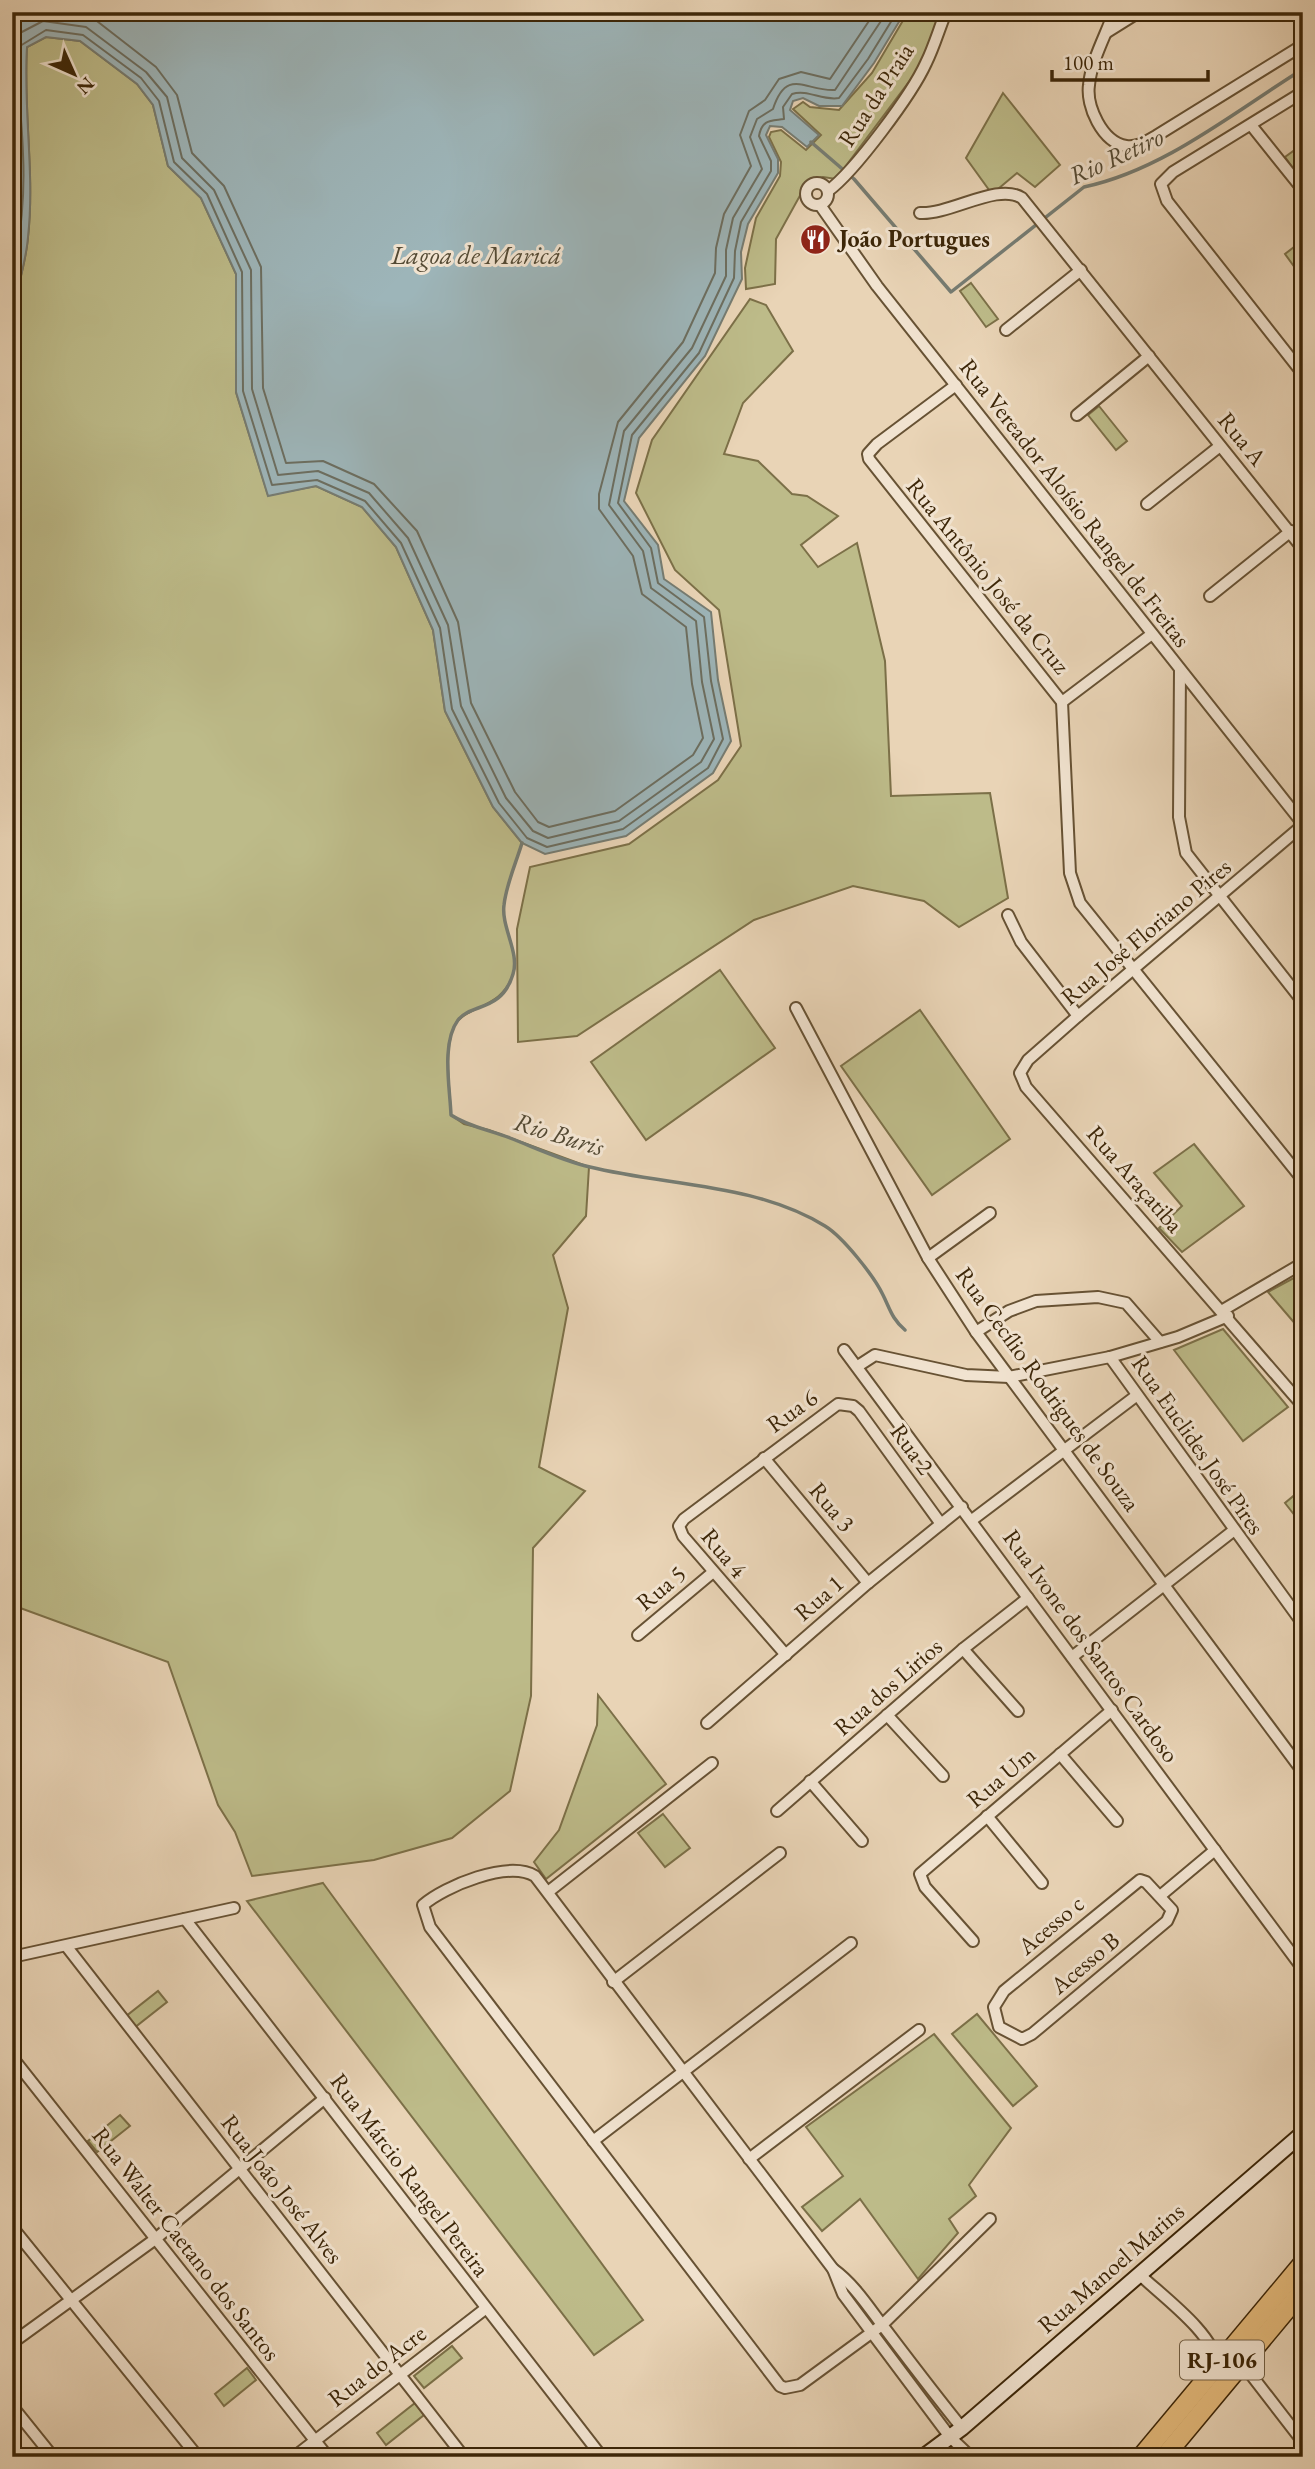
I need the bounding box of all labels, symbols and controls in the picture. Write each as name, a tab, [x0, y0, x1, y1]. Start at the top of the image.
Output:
street label: Rua da Praia	[831, 37, 921, 152]
north arrow	[38, 38, 108, 108]
scale bar	[1052, 38, 1208, 82]
text: 100 m	[1063, 49, 1114, 76]
text: N	[71, 71, 100, 100]
water label: Rio Retiro	[1063, 119, 1169, 193]
restaurant icon: João Portugues	[799, 222, 833, 256]
place label: João Portugues	[837, 223, 990, 255]
water label: Lagoa de Maricá	[390, 238, 561, 272]
street label: Rua Vereador Aloísio Rangel de Freitas	[953, 352, 1198, 653]
street label: Rua A	[1211, 405, 1274, 472]
street label: Rua Antônio José da Cruz	[900, 471, 1077, 680]
street label: Rua José Floriano Pires	[1054, 851, 1237, 1012]
water label: Rio Buris	[510, 1104, 609, 1164]
street label: Rua Araçatiba	[1080, 1119, 1191, 1239]
street label: Rua Cecílio Rodrigues de Souza	[949, 1260, 1148, 1517]
street label: Rua Euclides José Pires	[1125, 1349, 1272, 1540]
street label: Rua 6	[760, 1382, 823, 1439]
street label: Rua 2	[884, 1417, 942, 1481]
street label: Rua 3	[803, 1475, 862, 1538]
street label: Rua 4	[695, 1521, 754, 1584]
street label: Rua Ivone dos Santos Cardoso	[996, 1523, 1187, 1769]
street label: Rua 5	[629, 1558, 692, 1617]
street label: Rua 1	[788, 1568, 850, 1628]
street label: Rua dos Lirios	[827, 1631, 948, 1742]
street label: Rua Um	[960, 1739, 1042, 1814]
street label: Acesso c	[1010, 1888, 1090, 1962]
street label: Acesso B	[1043, 1925, 1126, 2001]
street label: Rua Márcio Rangel Pereira	[324, 2067, 497, 2283]
street label: Rua João José Alves	[214, 2108, 350, 2270]
street label: Rua Walter Caetano dos Santos	[85, 2121, 287, 2367]
street label: Rua Manoel Marins	[1031, 2195, 1190, 2340]
street label: Rua do Acre	[321, 2318, 432, 2414]
road number: RJ-106	[1180, 2340, 1264, 2380]

